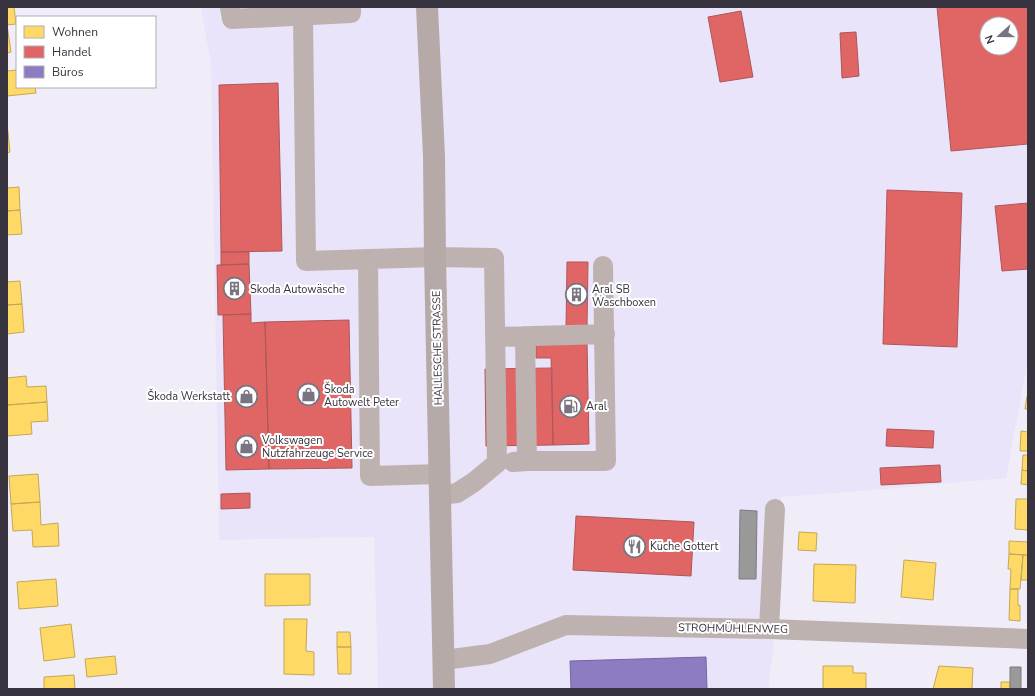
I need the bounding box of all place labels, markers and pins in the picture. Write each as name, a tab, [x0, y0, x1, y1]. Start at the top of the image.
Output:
building icon: Skoda Autowäsche	[221, 276, 247, 302]
place label: Skoda Autowäsche	[250, 282, 345, 297]
building icon: Aral SB Waschboxen	[564, 282, 590, 308]
place label: Aral SB Waschboxen	[592, 282, 656, 310]
place label: Škoda Autowelt Peter	[324, 381, 399, 410]
shop icon: Škoda Autowelt Peter	[296, 382, 322, 408]
shop icon: Škoda Werkstatt	[233, 383, 259, 409]
place label: Škoda Werkstatt	[148, 388, 230, 404]
fuel station icon: Aral	[557, 393, 583, 419]
place label: Aral	[586, 399, 608, 414]
shop icon: Volkswagen Nutzfahrzeuge Service	[234, 433, 260, 459]
place label: Volkswagen Nutzfahrzeuge Service	[261, 433, 373, 461]
restaurant icon: Küche Gottert	[621, 533, 647, 559]
place label: Küche Gottert	[650, 539, 719, 554]

